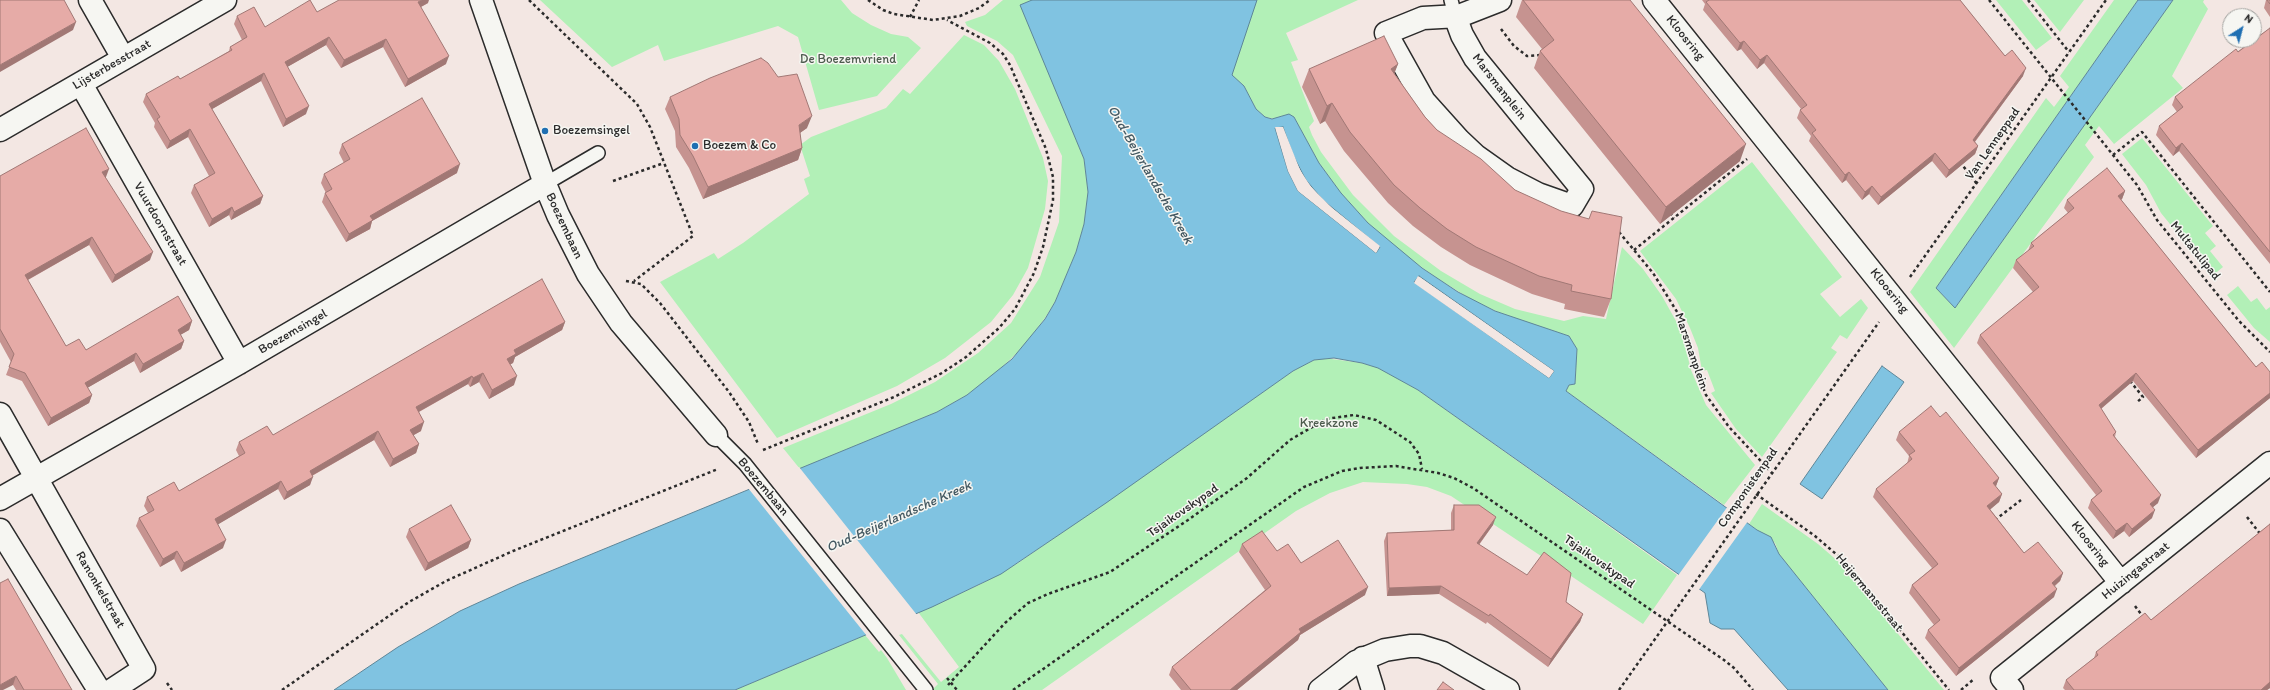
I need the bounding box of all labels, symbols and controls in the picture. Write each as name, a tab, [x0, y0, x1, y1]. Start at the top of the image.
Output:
north arrow	[2222, 8, 2262, 48]
text: N	[2242, 11, 2256, 26]
street label: Kloosring	[1662, 12, 1708, 64]
street label: Lijsterbesstraat	[70, 36, 154, 94]
street label: Marsmanplein	[1468, 51, 1530, 123]
park label: De Boezemvriend	[800, 52, 896, 68]
water label: Oud-Beijerlandsche Kreek	[1104, 103, 1196, 247]
street label: Van Lenneppad	[1962, 105, 2024, 183]
place label: Boezemsingel	[553, 123, 630, 139]
marker: Boezemsingel	[540, 126, 550, 136]
place label: Boezem & Co	[703, 138, 776, 154]
marker: Boezem & Co	[690, 141, 700, 151]
street label: Vuurdoornstraat	[130, 180, 190, 268]
street label: Boezembaan	[542, 190, 586, 262]
street label: Multatulipad	[2166, 218, 2224, 284]
street label: Kloosring	[1866, 265, 1912, 317]
street label: Boezemsingel	[256, 306, 330, 358]
street label: Marsmanplein	[1671, 311, 1711, 391]
park label: Kreekzone	[1300, 416, 1358, 432]
street label: Componistenpad	[1715, 445, 1781, 531]
street label: Boezembaan	[734, 455, 792, 519]
water label: Oud-Beijerlandsche Kreek	[824, 477, 974, 557]
street label: Tsjaikovskypad	[1144, 481, 1222, 541]
street label: Kloosring	[2067, 518, 2113, 570]
street label: Tsjaikovskypad	[1560, 532, 1638, 592]
street label: Huizingastraat	[2099, 539, 2173, 603]
street label: Ranonkelstraat	[72, 549, 128, 631]
street label: Heijermansstraat	[1832, 551, 1906, 635]

